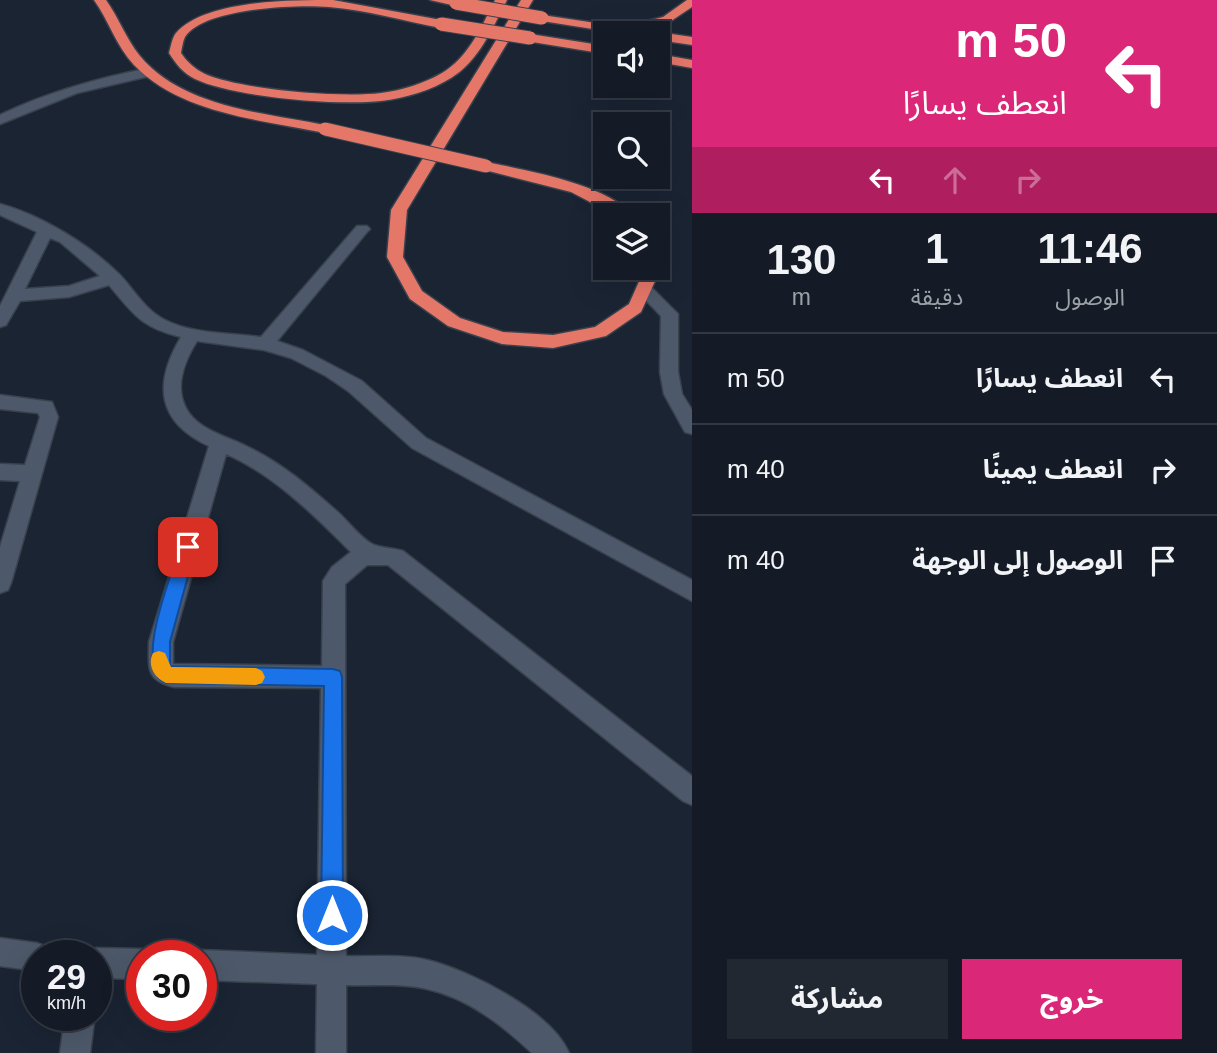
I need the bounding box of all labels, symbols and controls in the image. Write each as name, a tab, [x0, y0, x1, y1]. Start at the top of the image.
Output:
text: 50 m	[955, 13, 1067, 67]
map controls	[593, 21, 670, 280]
button: sound	[593, 21, 670, 98]
icon: left	[1091, 28, 1182, 119]
text: انعطف يسارًا	[903, 85, 1067, 121]
button: search	[593, 112, 670, 189]
icon: left	[863, 161, 901, 199]
icon: ahead	[936, 161, 974, 199]
icon: right	[1009, 161, 1047, 199]
button: layers	[593, 203, 670, 280]
text: 1	[925, 225, 949, 272]
text: 11:46	[1038, 225, 1143, 272]
text: 130	[766, 236, 836, 283]
text: m	[792, 284, 811, 310]
text: دقيقة	[911, 284, 963, 310]
text: الوصول	[1055, 284, 1125, 310]
icon: left	[1144, 360, 1182, 398]
text: 50 m	[727, 363, 785, 393]
text: انعطف يسارًا	[976, 363, 1123, 393]
icon: right	[1144, 451, 1182, 489]
text: 40 m	[727, 454, 785, 484]
text: انعطف يمينًا	[983, 454, 1123, 484]
pin	[158, 517, 218, 577]
icon: arrive	[169, 528, 207, 566]
icon: arrive	[1144, 542, 1182, 580]
text: 40 m	[727, 545, 785, 575]
text: الوصول إلى الوجهة	[912, 545, 1123, 575]
position arrow	[295, 878, 369, 952]
speed limit sign: 30	[126, 940, 217, 1031]
text: 29	[47, 957, 86, 996]
button: مشاركة	[727, 959, 948, 1039]
button: خروج	[962, 959, 1182, 1039]
text: km/h	[47, 993, 86, 1013]

